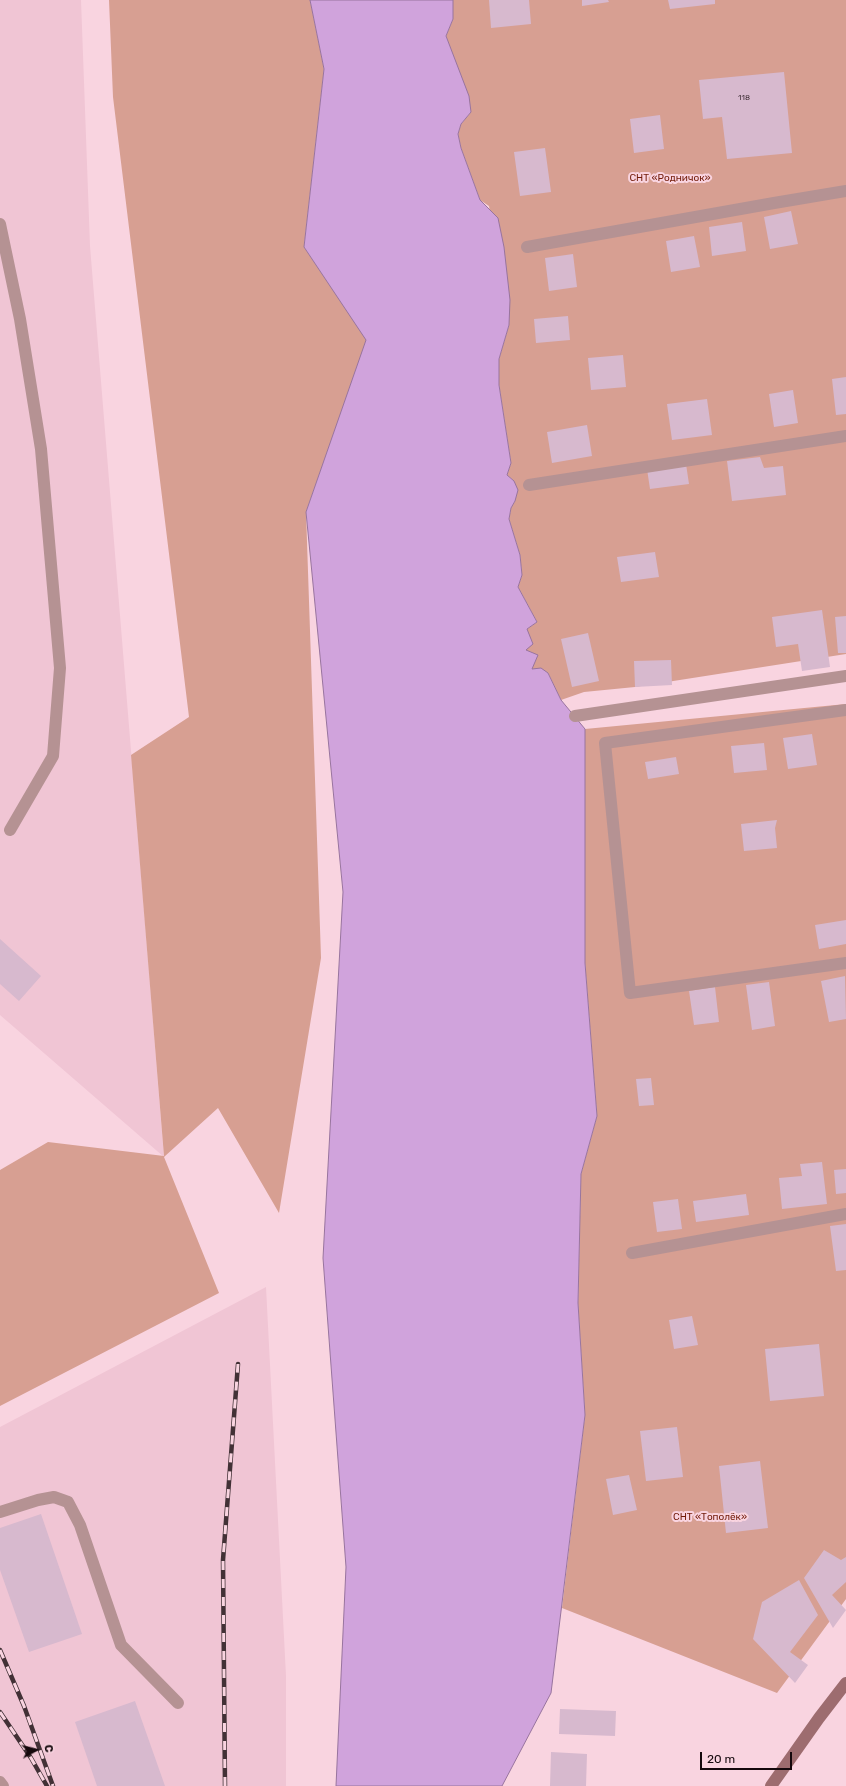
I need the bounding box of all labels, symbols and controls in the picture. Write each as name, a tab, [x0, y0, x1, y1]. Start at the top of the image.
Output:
house number: 118	[738, 93, 750, 103]
park label: СНТ «Родничок»	[629, 172, 711, 184]
park label: СНТ «Тополёк»	[673, 1511, 747, 1523]
north arrow	[16, 1730, 56, 1770]
text: С	[41, 1744, 55, 1753]
scale bar	[702, 1744, 794, 1770]
text: 20 m	[707, 1752, 735, 1766]

